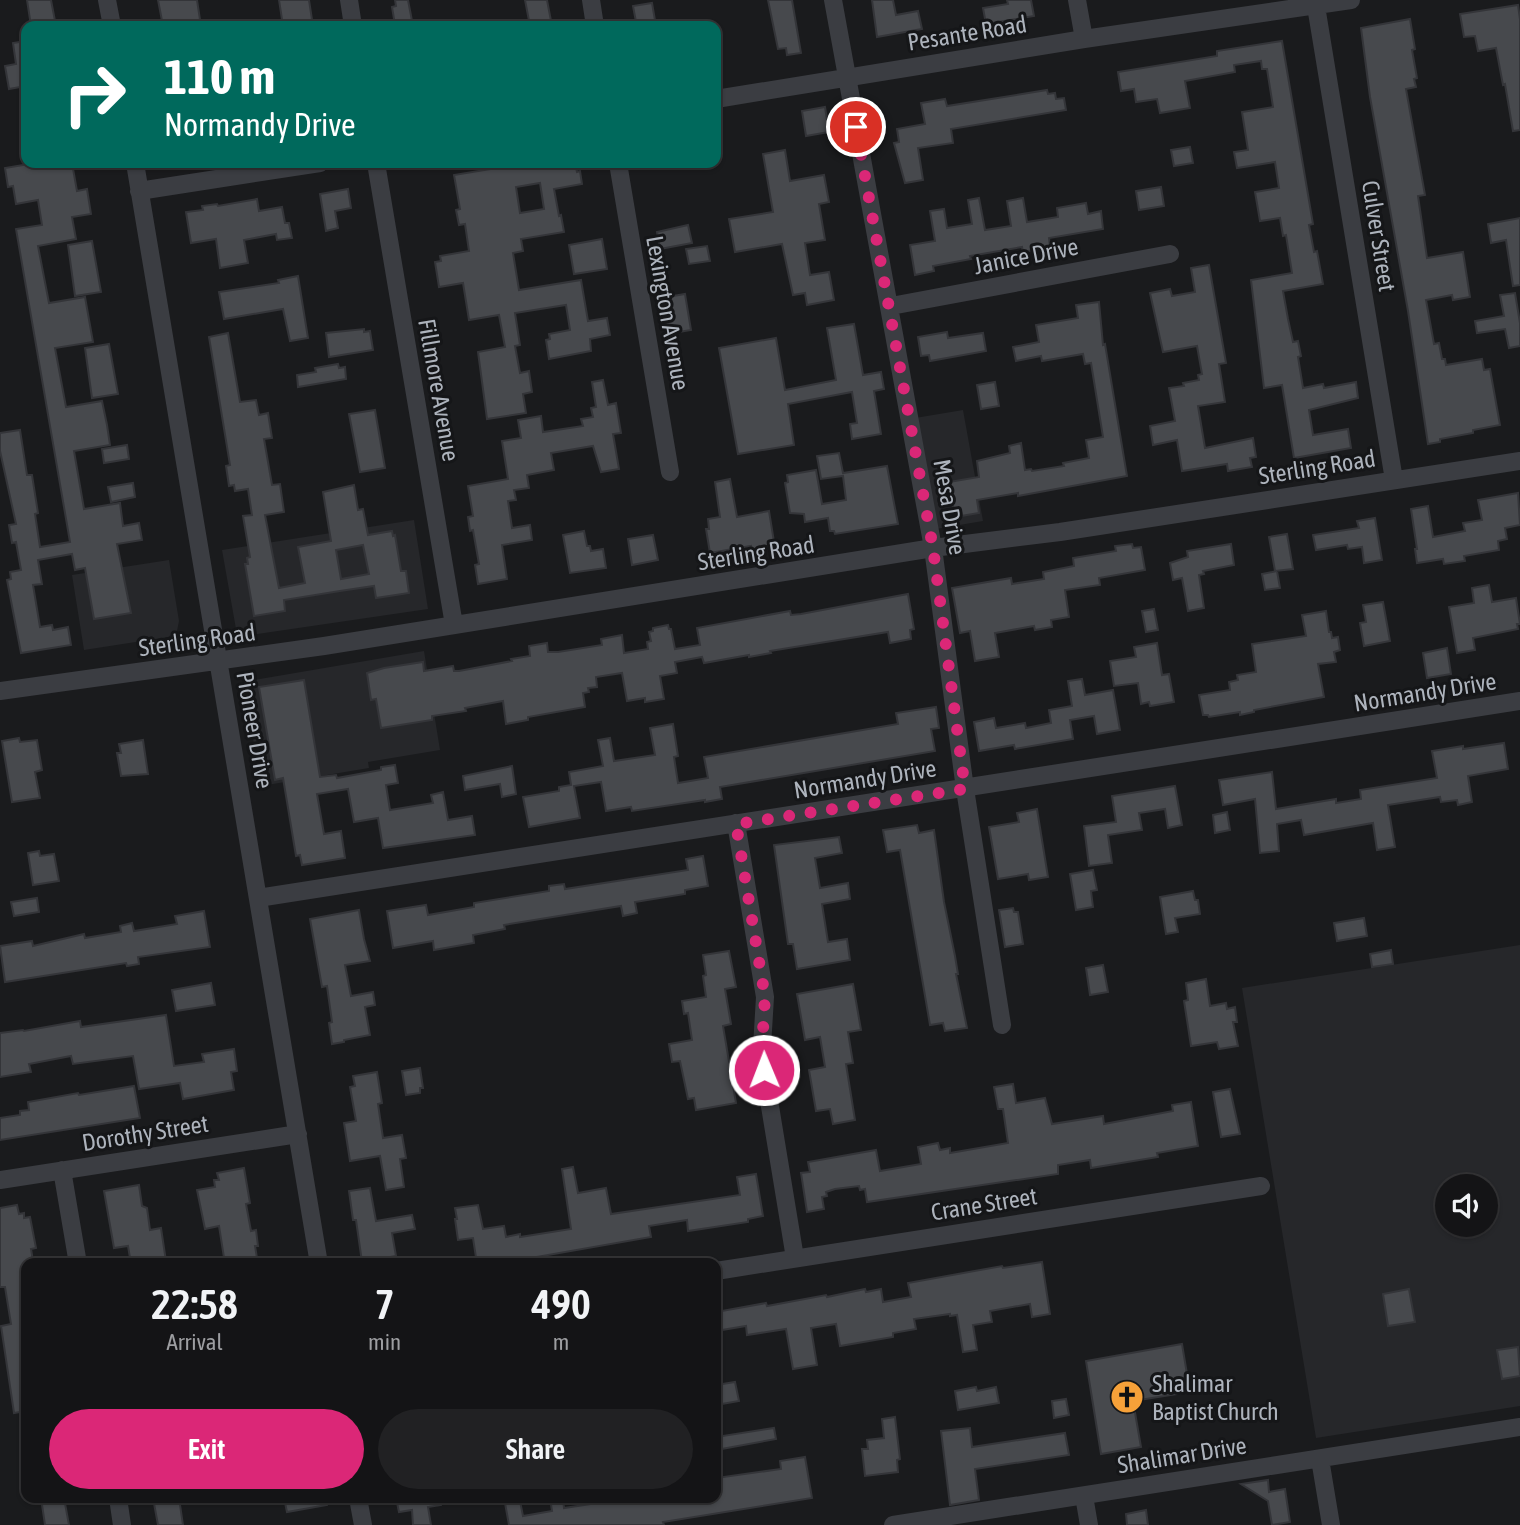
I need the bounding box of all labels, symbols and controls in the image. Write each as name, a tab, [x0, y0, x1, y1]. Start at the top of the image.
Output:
street label: Pesante Road	[905, 10, 1029, 56]
text: 110 m	[164, 48, 275, 104]
icon: right	[49, 49, 140, 140]
pin	[826, 97, 886, 157]
text: Normandy Drive	[164, 106, 356, 143]
icon: arrive	[837, 108, 875, 146]
street label: Culver Street	[1357, 179, 1401, 294]
street label: Janice Drive	[972, 233, 1080, 279]
street label: Lexington Avenue	[641, 234, 695, 392]
street label: Fillmore Avenue	[413, 317, 465, 463]
street label: Sterling Road	[1257, 444, 1377, 490]
street label: Mesa Drive	[928, 457, 972, 557]
street label: Sterling Road	[696, 530, 816, 576]
street label: Sterling Road	[137, 618, 257, 662]
street label: Normandy Drive	[1352, 667, 1498, 717]
street label: Pioneer Drive	[231, 669, 279, 791]
street label: Normandy Drive	[792, 754, 938, 804]
position arrow	[727, 1033, 801, 1107]
street label: Dorothy Street	[80, 1110, 210, 1156]
map controls	[1435, 1174, 1498, 1237]
button: sound	[1435, 1174, 1498, 1237]
street label: Crane Street	[929, 1182, 1039, 1226]
text: 22:58	[151, 1280, 238, 1328]
text: 7	[375, 1280, 394, 1328]
text: 490	[531, 1280, 591, 1328]
text: Arrival	[166, 1329, 223, 1355]
text: min	[368, 1329, 401, 1355]
text: m	[553, 1329, 569, 1355]
place label: Shalimar Baptist Church	[1152, 1370, 1279, 1425]
church icon: Shalimar Baptist Church	[1108, 1378, 1146, 1416]
button: Exit	[49, 1409, 364, 1489]
button: Share	[378, 1409, 693, 1489]
street label: Shalimar Drive	[1116, 1431, 1248, 1479]

